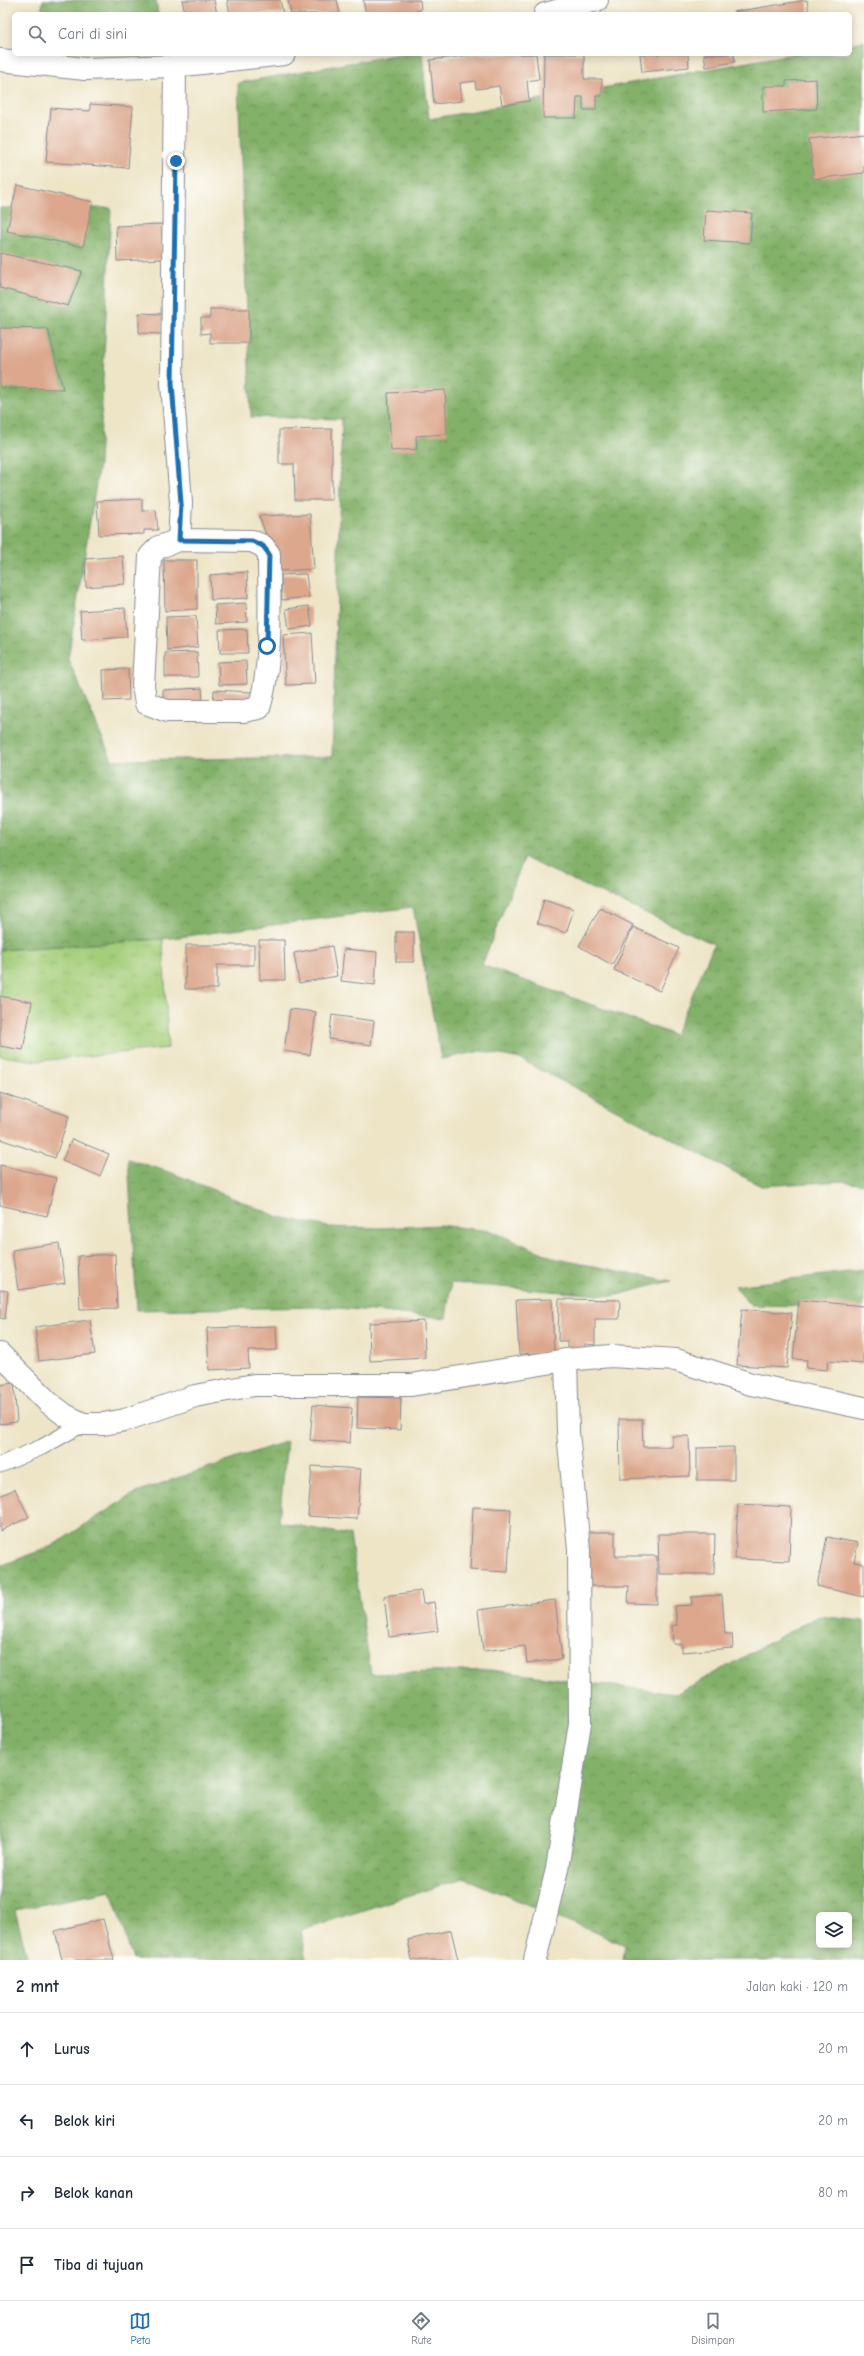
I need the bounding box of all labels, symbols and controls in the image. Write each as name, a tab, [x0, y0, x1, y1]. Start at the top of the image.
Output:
search box	[12, 12, 852, 56]
icon: search	[26, 23, 48, 45]
text: Cari di sini	[58, 25, 127, 43]
route end	[167, 152, 185, 170]
route start	[258, 637, 276, 655]
map controls	[816, 1912, 852, 1948]
button: layers	[816, 1912, 852, 1948]
text: 2 mnt	[16, 1977, 59, 1996]
text: Jalan kaki · 120 m	[746, 1979, 848, 1994]
icon: ahead	[16, 2038, 38, 2060]
text: Lurus	[54, 2040, 90, 2058]
text: 20 m	[818, 2041, 848, 2056]
icon: left	[16, 2110, 38, 2132]
text: Belok kiri	[54, 2112, 115, 2130]
text: 20 m	[818, 2113, 848, 2128]
icon: right	[16, 2182, 38, 2204]
text: Belok kanan	[54, 2184, 133, 2202]
text: 80 m	[818, 2185, 848, 2200]
icon: arrive	[16, 2254, 38, 2276]
text: Tiba di tujuan	[54, 2256, 143, 2274]
tab: Peta	[129, 2310, 151, 2347]
tab: Rute	[410, 2310, 432, 2347]
tab: Disimpan	[691, 2310, 735, 2347]

